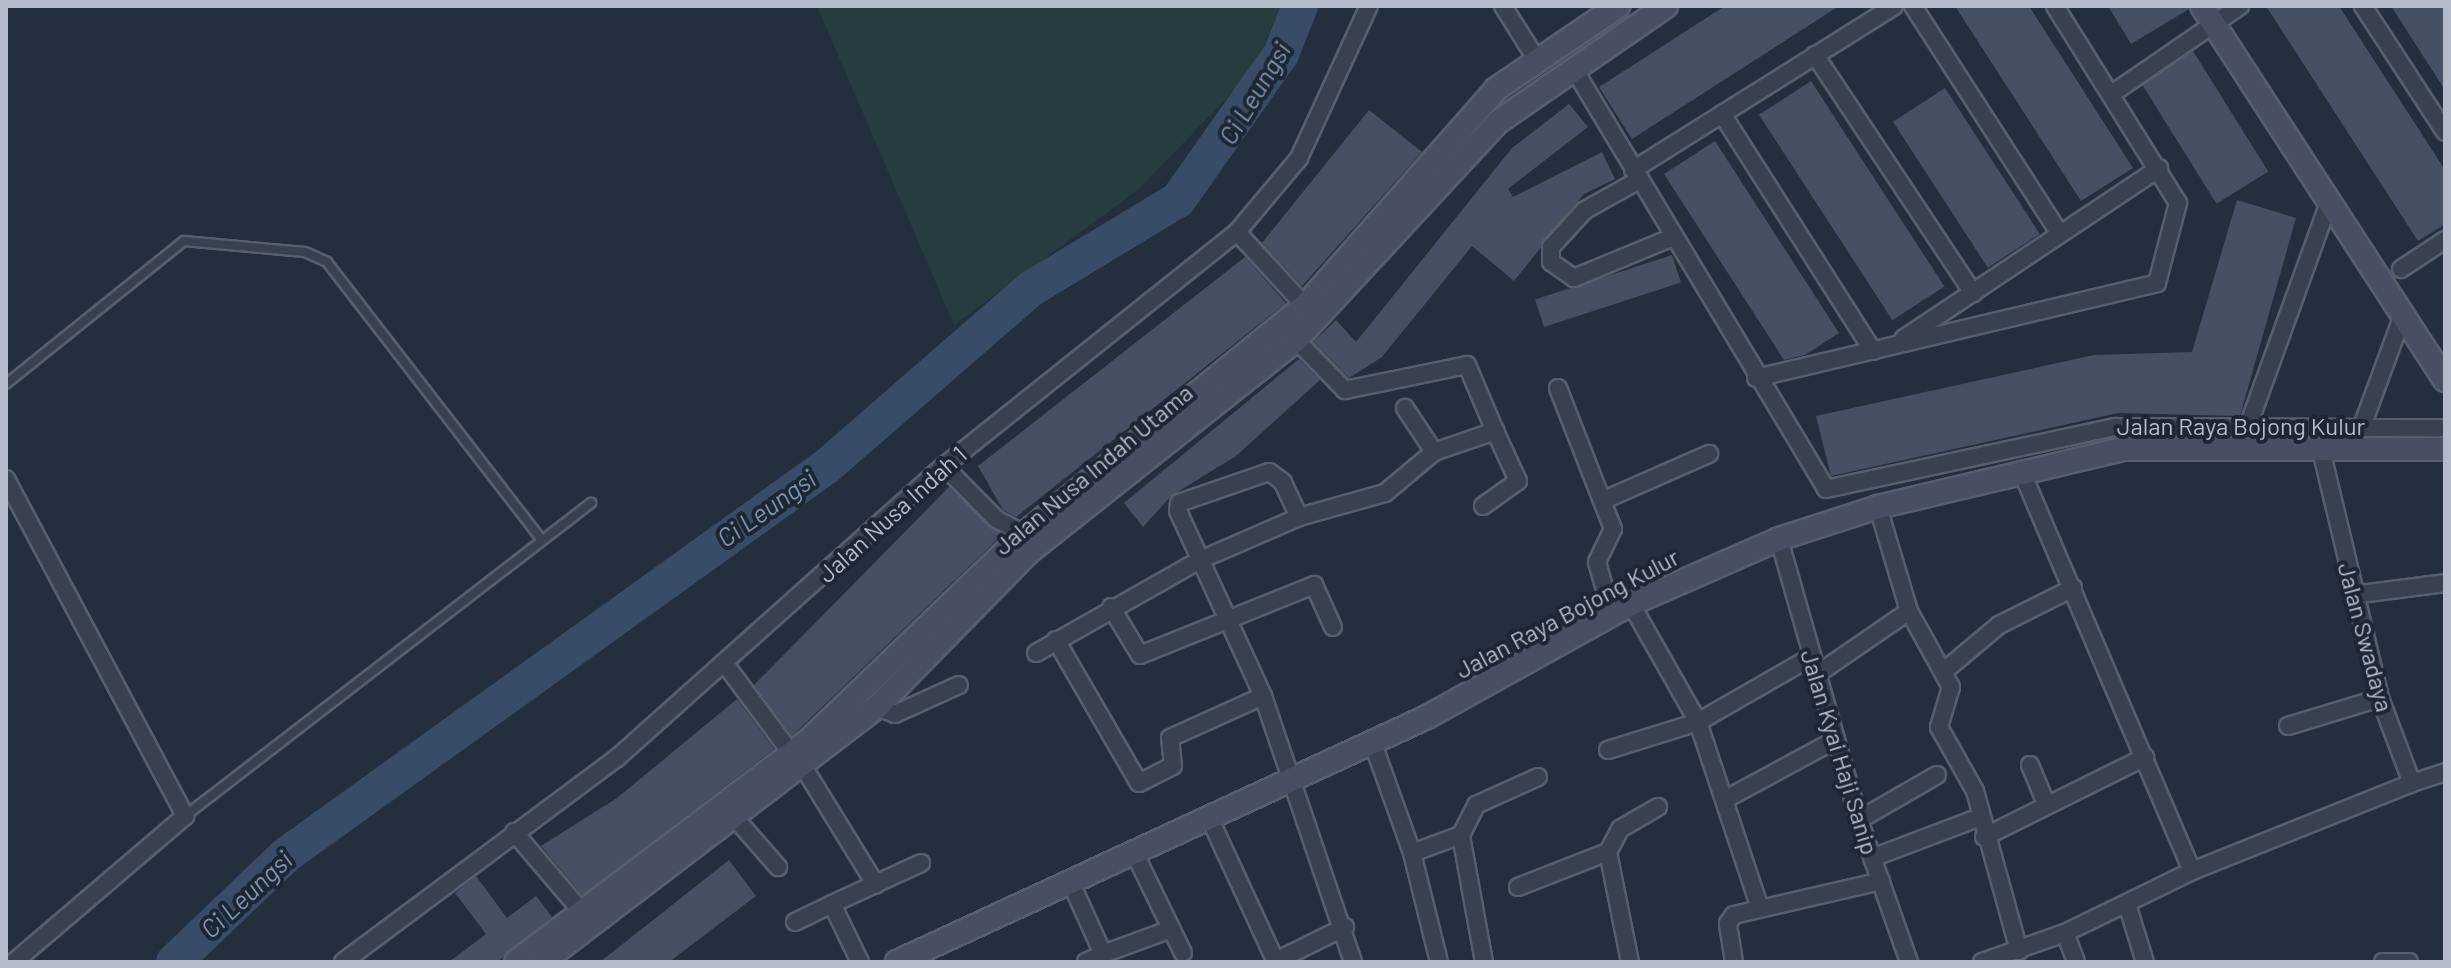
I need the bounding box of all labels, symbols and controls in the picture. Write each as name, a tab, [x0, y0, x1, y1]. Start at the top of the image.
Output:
water label: Ci Leungsi	[1211, 36, 1297, 150]
street label: Jalan Nusa Indah Utama	[988, 378, 1198, 560]
street label: Jalan Raya Bojong Kulur	[2117, 412, 2365, 440]
street label: Jalan Nusa Indah 1	[812, 440, 972, 588]
water label: Ci Leungsi	[711, 463, 821, 553]
street label: Jalan Raya Bojong Kulur	[1450, 542, 1684, 684]
street label: Jalan Swadaya	[2332, 559, 2400, 715]
street label: Jalan Kyai Haji Sanip	[1795, 646, 1885, 858]
water label: Ci Leungsi	[194, 844, 298, 944]

